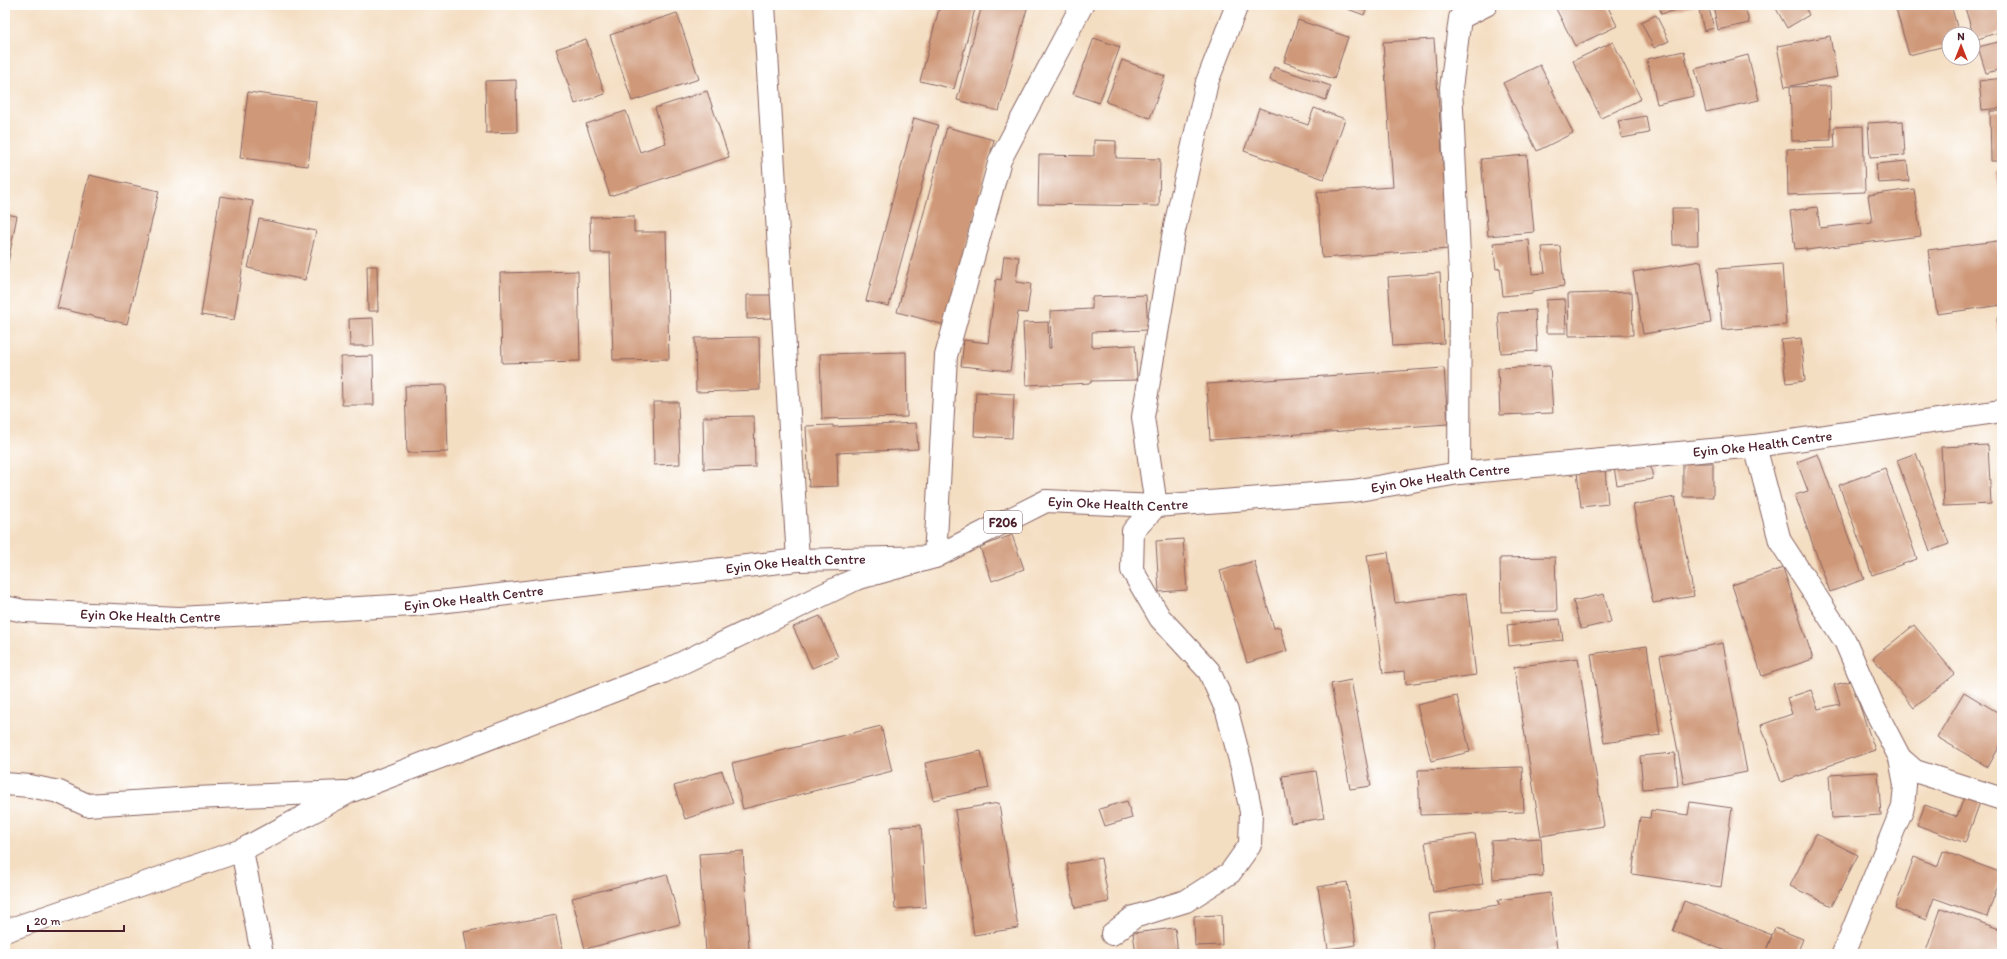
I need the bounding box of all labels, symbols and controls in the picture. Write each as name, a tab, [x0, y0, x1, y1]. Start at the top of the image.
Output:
north arrow	[1941, 26, 1981, 66]
text: N	[1957, 30, 1965, 43]
street label: Eyin Oke Health Centre	[1692, 427, 1834, 461]
street label: Eyin Oke Health Centre	[1370, 460, 1511, 497]
street label: Eyin Oke Health Centre	[1047, 493, 1189, 515]
road number: F206	[984, 511, 1022, 533]
street label: Eyin Oke Health Centre	[725, 551, 866, 577]
street label: Eyin Oke Health Centre	[403, 582, 545, 614]
street label: Eyin Oke Health Centre	[80, 606, 221, 627]
scale bar	[28, 907, 124, 933]
text: 20 m	[34, 914, 61, 928]

